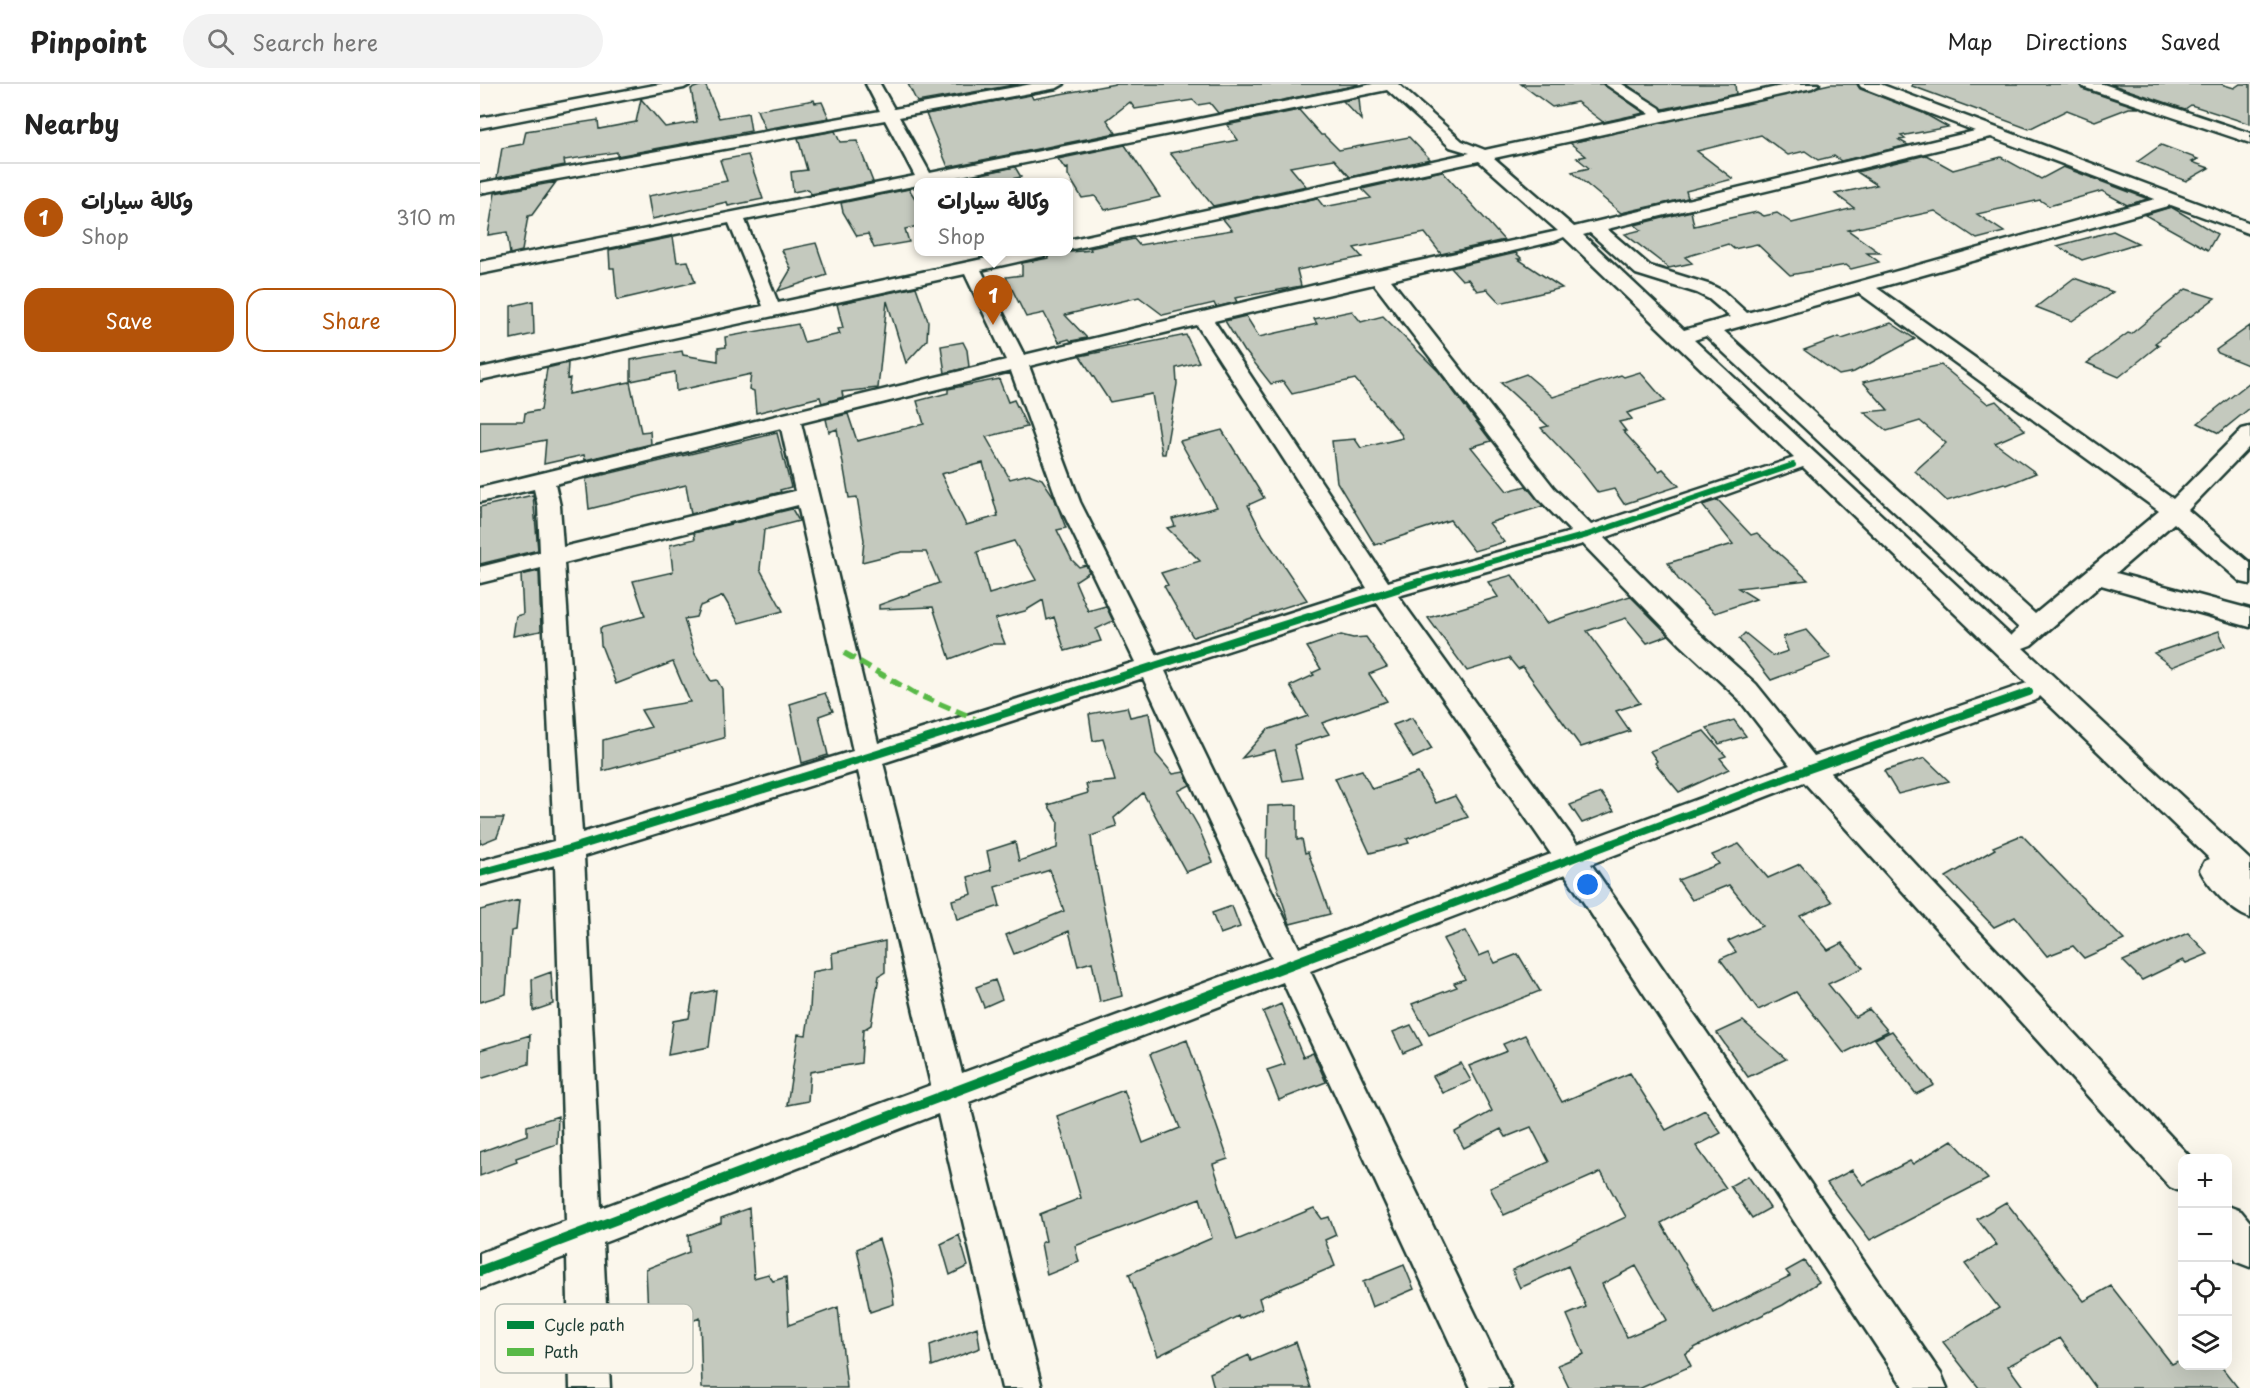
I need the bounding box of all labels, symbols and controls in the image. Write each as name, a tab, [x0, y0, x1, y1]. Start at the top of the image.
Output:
search box	[183, 14, 603, 68]
text: Pinpoint	[30, 20, 147, 63]
icon: search	[204, 25, 237, 58]
text: Search here	[252, 25, 378, 58]
text: Map	[1947, 25, 1992, 57]
text: Directions	[2025, 25, 2127, 57]
text: Saved	[2160, 25, 2220, 57]
text: Nearby	[24, 104, 119, 143]
popup	[914, 178, 1073, 256]
text: وكالة سيارات	[81, 183, 193, 216]
text: وكالة سيارات	[937, 183, 1050, 216]
text: 1	[39, 202, 48, 232]
text: 310 m	[396, 202, 456, 232]
text: Shop	[81, 221, 129, 251]
text: Shop	[937, 221, 985, 251]
pin: 1	[974, 276, 1012, 325]
button: Save	[24, 288, 234, 352]
button: Share	[246, 288, 456, 352]
your location	[1573, 870, 1602, 899]
map controls	[2178, 1154, 2232, 1370]
button: +	[2178, 1154, 2232, 1208]
button: −	[2178, 1208, 2232, 1262]
button: locate	[2178, 1262, 2232, 1316]
legend	[495, 1304, 693, 1373]
text: Cycle path	[544, 1312, 625, 1336]
button: layers	[2178, 1316, 2232, 1370]
text: Path	[544, 1339, 579, 1363]

